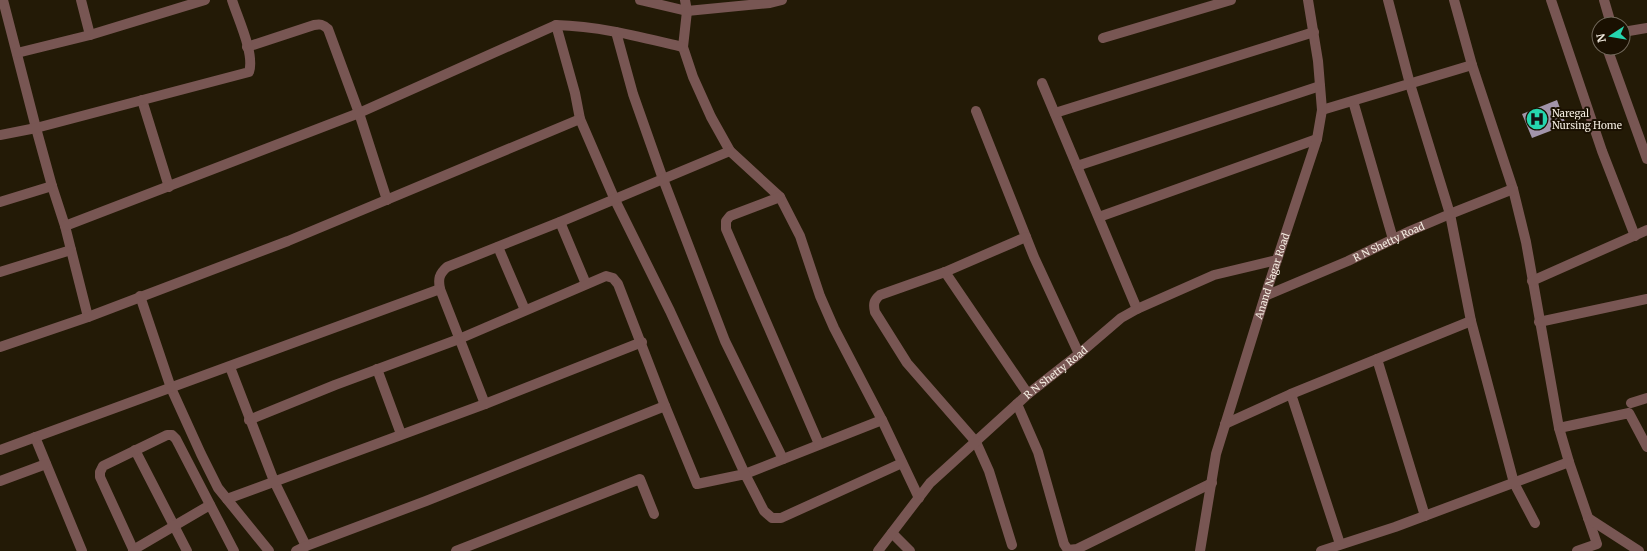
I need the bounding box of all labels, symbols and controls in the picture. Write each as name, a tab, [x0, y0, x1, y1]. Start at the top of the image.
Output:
north arrow	[1591, 16, 1631, 56]
text: N	[1593, 32, 1609, 44]
hospital icon: Naregal Nursing Home	[1524, 106, 1550, 132]
place label: Naregal Nursing Home	[1552, 107, 1622, 132]
street label: R N Shetty Road	[1351, 220, 1426, 265]
street label: Anand Nagar Road	[1252, 231, 1292, 322]
street label: R N Shetty Road	[1021, 344, 1090, 402]

